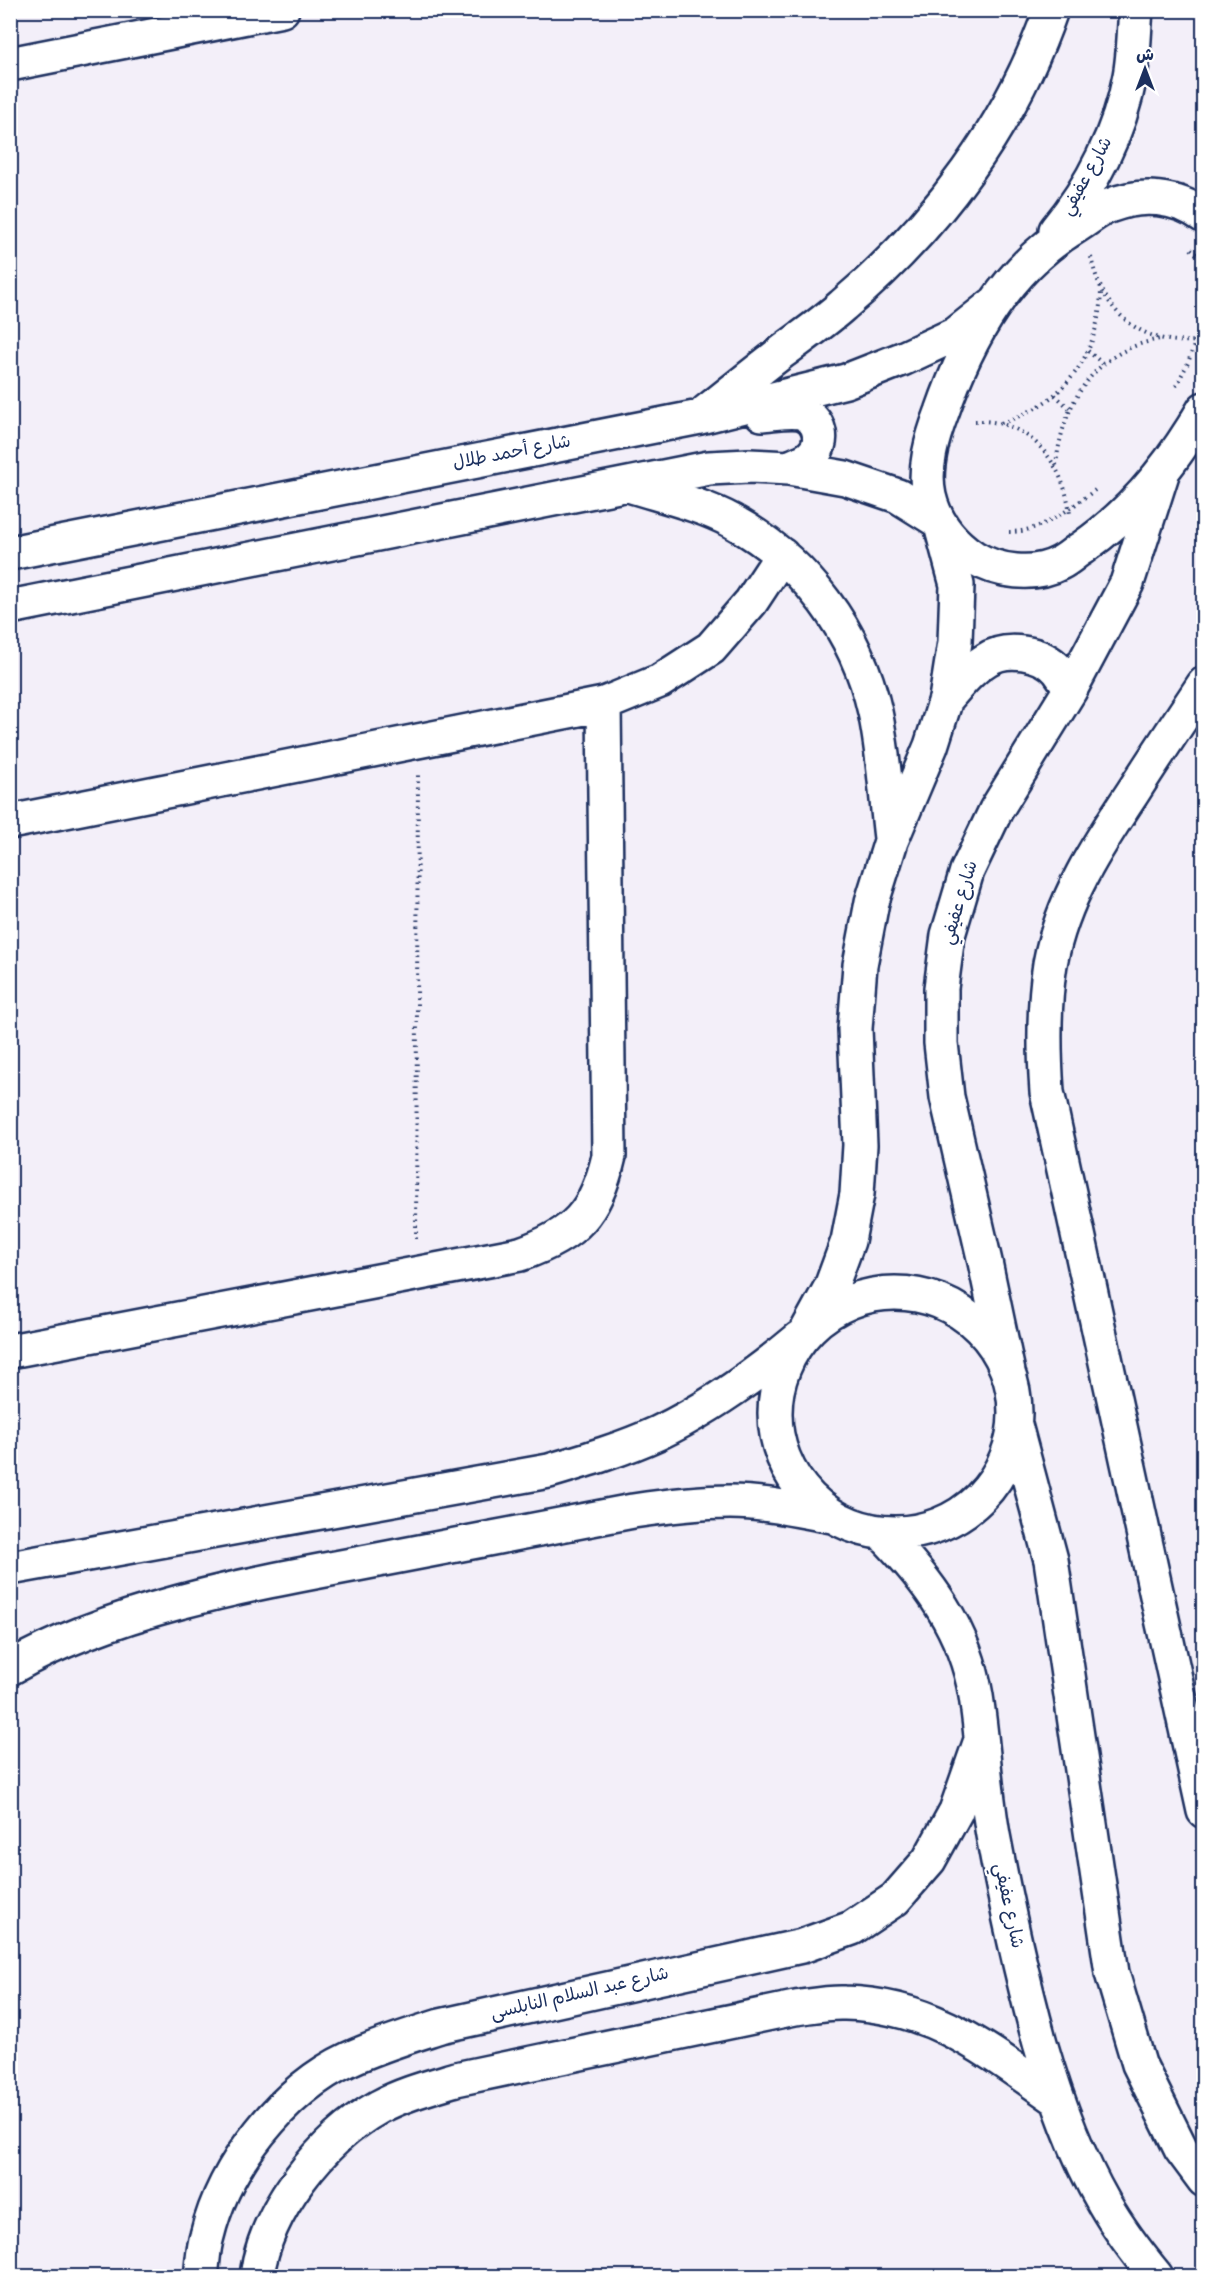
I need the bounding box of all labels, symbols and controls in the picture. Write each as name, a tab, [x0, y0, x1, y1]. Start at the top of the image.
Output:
north arrow	[1115, 39, 1175, 99]
text: ش	[1136, 48, 1154, 67]
street label: شارع عفيفي	[1058, 134, 1121, 221]
street label: شارع أحمد طلال	[451, 430, 573, 476]
street label: شارع عفيفي	[938, 859, 987, 948]
street label: شارع عفيفي	[985, 1862, 1026, 1951]
street label: شارع عبد السلام النابلسى	[489, 1964, 671, 2027]

